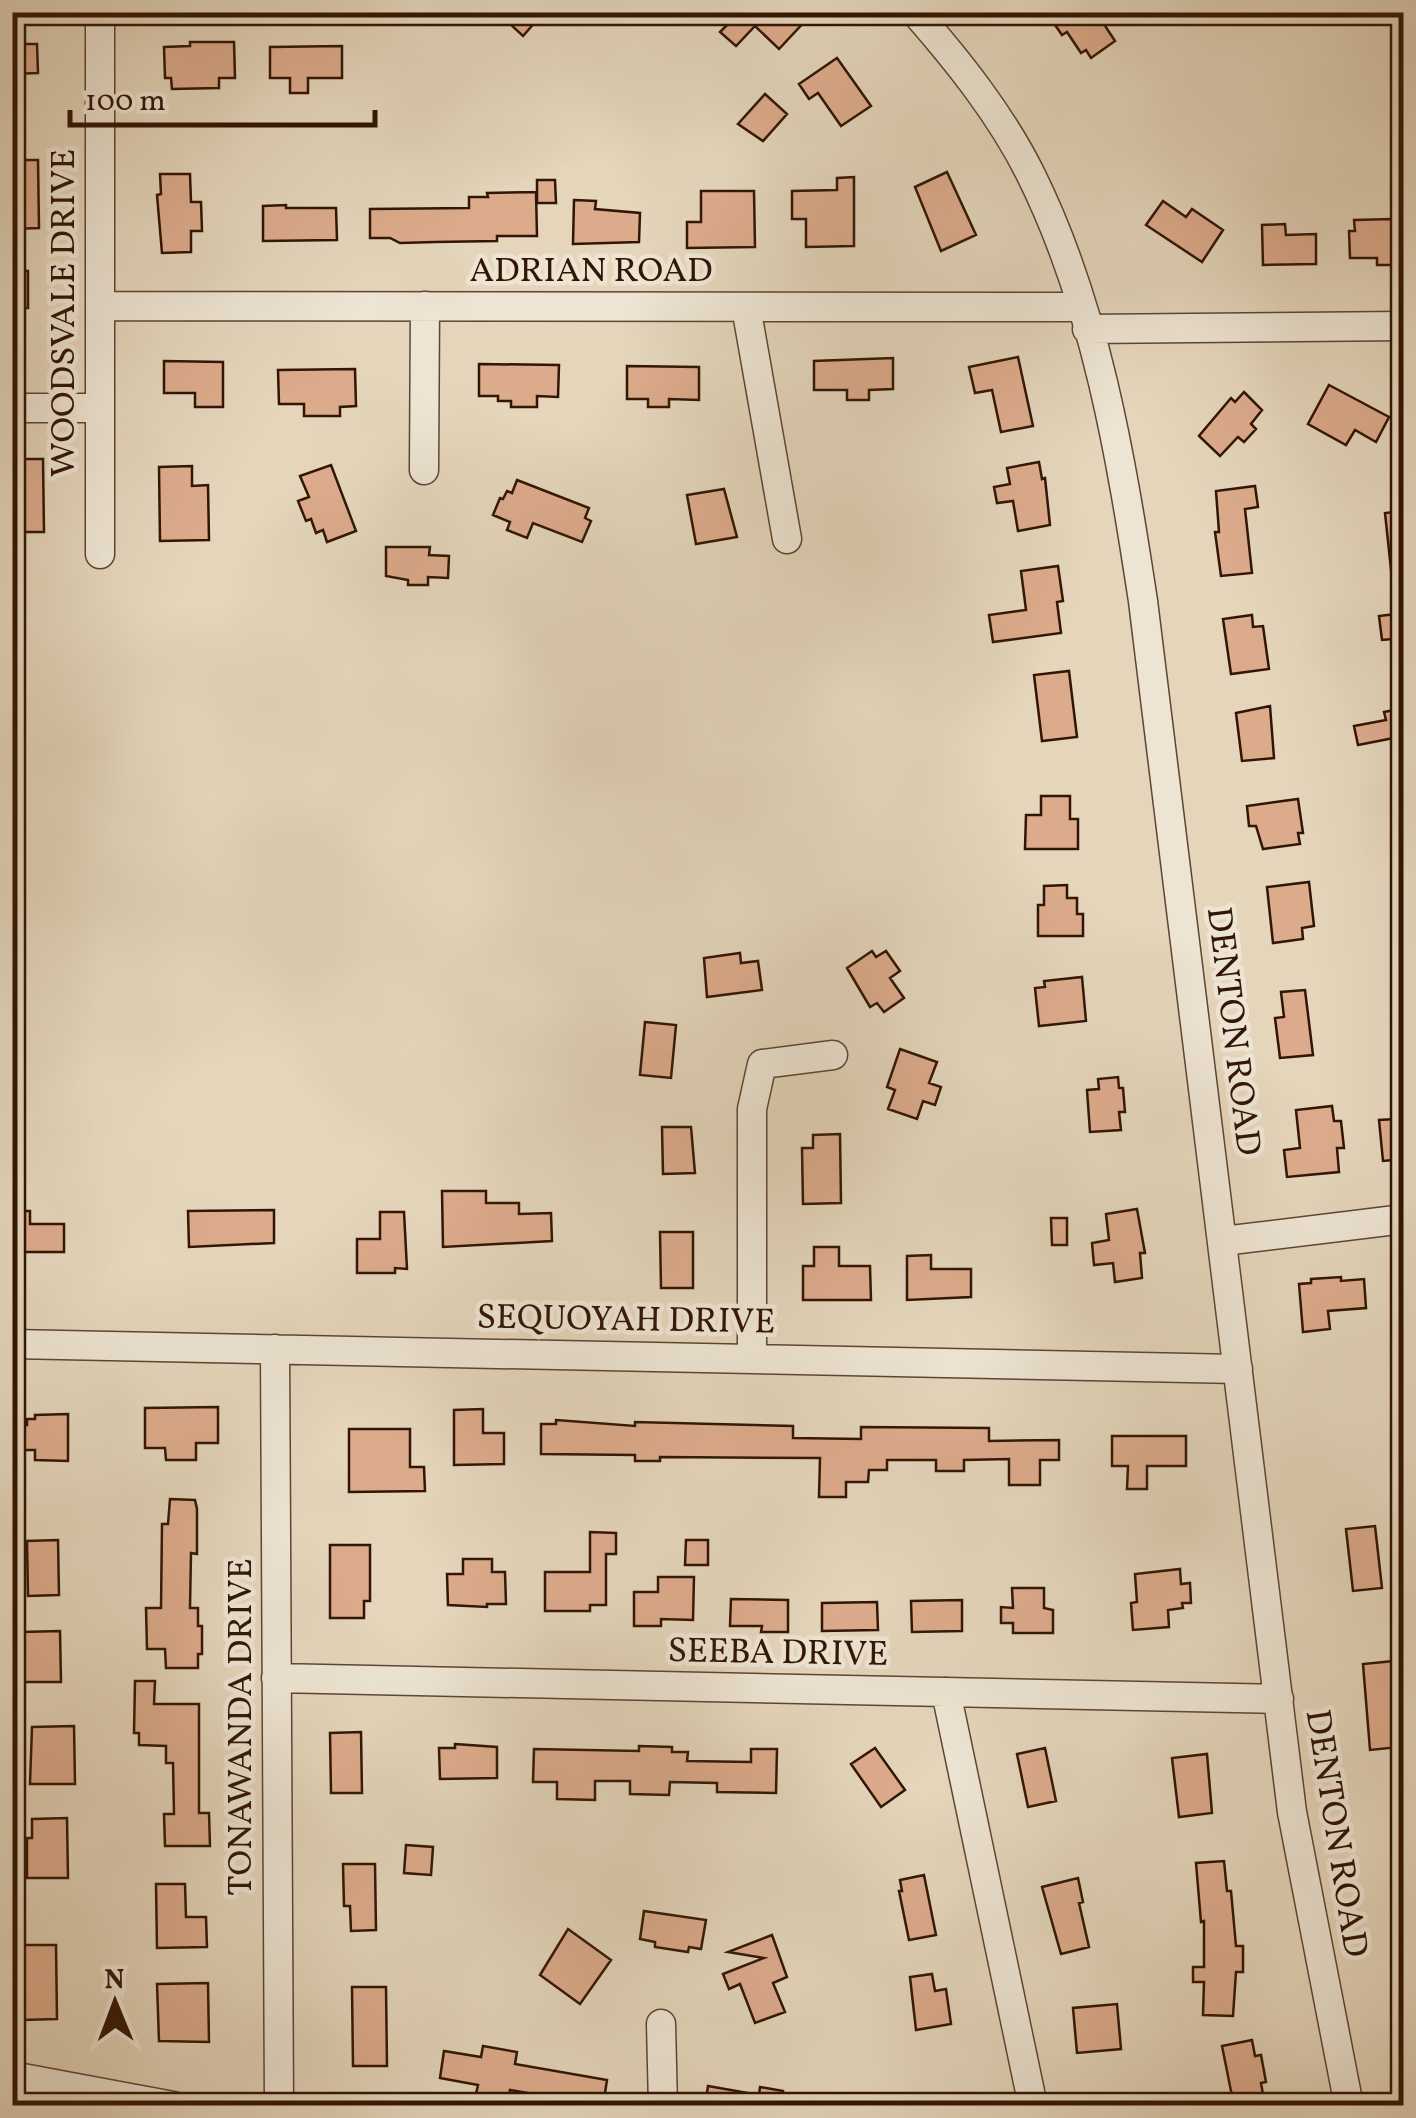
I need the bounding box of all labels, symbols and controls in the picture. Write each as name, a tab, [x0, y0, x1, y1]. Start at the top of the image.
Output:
scale bar	[70, 65, 375, 127]
text: 100 m	[85, 81, 166, 123]
street label: WOODSVALE DRIVE	[41, 149, 89, 477]
street label: ADRIAN ROAD	[469, 248, 713, 296]
street label: DENTON ROAD	[1193, 904, 1271, 1159]
street label: SEQUOYAH DRIVE	[476, 1294, 776, 1348]
street label: TONAWANDA DRIVE	[218, 1558, 266, 1896]
street label: SEEBA DRIVE	[667, 1628, 889, 1680]
street label: DENTON ROAD	[1292, 1706, 1378, 1961]
north arrow	[65, 1953, 165, 2053]
text: N	[104, 1961, 125, 2000]

